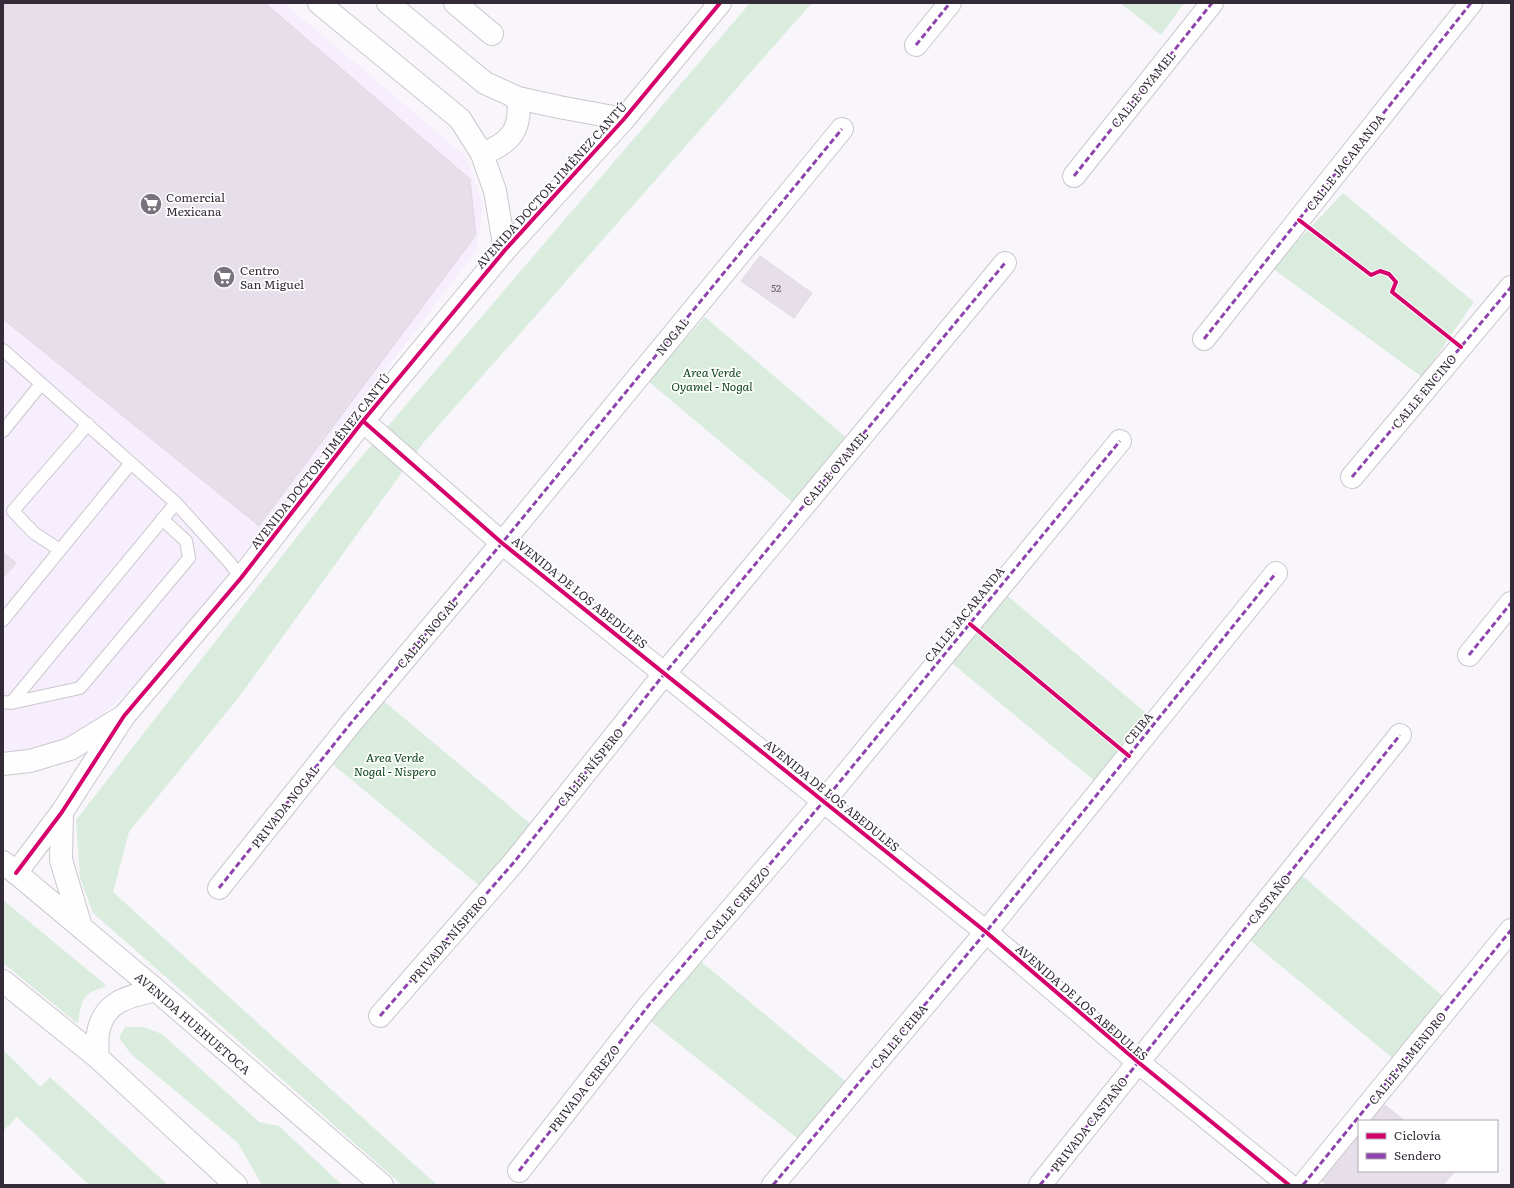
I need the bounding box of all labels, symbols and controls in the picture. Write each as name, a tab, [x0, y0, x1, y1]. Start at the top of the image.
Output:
street label: CALLE OYAMEL	[1106, 47, 1180, 131]
street label: AVENIDA DOCTOR JIMÉNEZ CANTÚ	[471, 97, 631, 272]
street label: CALLE JACARANDA	[1301, 110, 1389, 214]
place label: Comercial Mexicana	[166, 188, 225, 220]
supermarket icon: Comercial Mexicana	[138, 191, 164, 217]
place label: Centro San Miguel	[240, 261, 304, 293]
supermarket icon: Centro San Miguel	[211, 264, 237, 290]
house number: 52	[771, 280, 781, 295]
street label: NOGAL	[651, 313, 693, 359]
street label: CALLE ENCINO	[1387, 350, 1461, 432]
park label: Area Verde Oyamel - Nogal	[671, 363, 753, 395]
street label: AVENIDA DOCTOR JIMÉNEZ CANTÚ	[246, 369, 395, 553]
street label: CALLE OYAMEL	[798, 426, 872, 510]
street label: AVENIDA DE LOS ABEDULES	[508, 532, 652, 652]
street label: CALLE JACARANDA	[920, 562, 1008, 666]
street label: CALLE NOGAL	[392, 594, 462, 672]
street label: CEIBA	[1119, 708, 1157, 748]
street label: CALLE NÍSPERO	[553, 724, 627, 810]
street label: AVENIDA DE LOS ABEDULES	[760, 735, 904, 855]
park label: Area Verde Nogal - Nispero	[354, 748, 436, 780]
street label: PRIVADA NOGAL	[247, 761, 323, 851]
street label: CALLE CEREZO	[700, 862, 774, 944]
street label: CASTAÑO	[1243, 870, 1295, 928]
street label: PRIVADA NÍSPERO	[405, 891, 491, 987]
street label: AVENIDA DE LOS ABEDULES	[1012, 939, 1152, 1065]
street label: AVENIDA HUEHUETOCA	[131, 968, 255, 1078]
street label: CALLE CEIBA	[866, 1000, 932, 1072]
street label: CALLE ALMENDRO	[1364, 1008, 1450, 1108]
street label: PRIVADA CEREZO	[544, 1041, 624, 1135]
street label: PRIVADA CASTAÑO	[1046, 1073, 1132, 1175]
legend	[1358, 1120, 1498, 1172]
text: Ciclovía	[1394, 1126, 1441, 1144]
text: Sendero	[1394, 1146, 1441, 1164]

